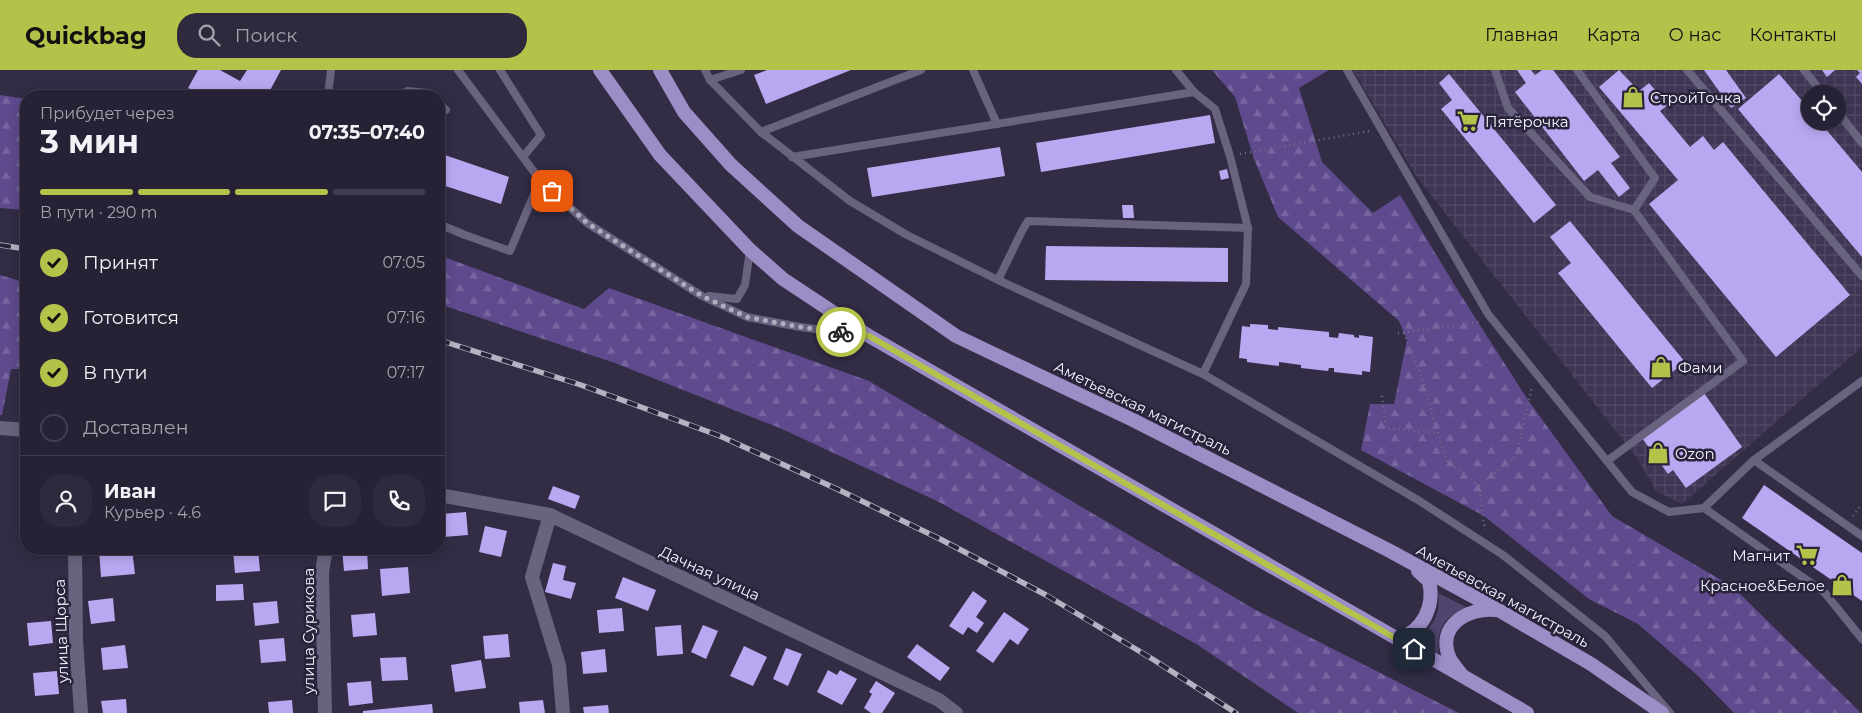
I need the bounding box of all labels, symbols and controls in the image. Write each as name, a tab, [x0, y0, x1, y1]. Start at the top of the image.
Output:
search box	[177, 13, 527, 58]
text: Quickbag	[25, 21, 147, 50]
icon: search	[195, 21, 223, 49]
text: Поиск	[235, 24, 297, 47]
text: Главная	[1485, 24, 1559, 46]
text: Карта	[1587, 24, 1641, 46]
text: О нас	[1669, 24, 1721, 46]
text: Контакты	[1749, 24, 1837, 46]
shop icon: СтройТочка	[1620, 84, 1646, 110]
map controls	[1801, 85, 1846, 130]
button: locate	[1801, 85, 1846, 130]
place label: СтройТочка	[1650, 88, 1741, 107]
text: Прибудет через	[40, 104, 175, 123]
supermarket icon: Пятёрочка	[1455, 108, 1481, 134]
place label: Пятёрочка	[1485, 112, 1569, 131]
text: 07:35–07:40	[309, 121, 425, 144]
text: 3 мин	[40, 122, 139, 161]
pin	[531, 170, 573, 212]
icon: bag	[538, 177, 566, 205]
text: В пути · 290 m	[40, 203, 157, 222]
icon: check	[40, 249, 68, 277]
text: Принят	[83, 251, 158, 274]
text: 07:05	[382, 253, 425, 272]
icon: check	[40, 304, 68, 332]
text: Готовится	[83, 306, 179, 329]
courier	[816, 307, 866, 357]
text: 07:16	[387, 308, 425, 327]
icon: bike	[827, 318, 855, 346]
shop icon: Фами	[1648, 354, 1674, 380]
street label: Аметьевская магистраль	[1051, 357, 1235, 459]
place label: Фами	[1678, 358, 1723, 377]
icon: check	[40, 359, 68, 387]
text: В пути	[83, 361, 148, 384]
text: 07:17	[387, 363, 425, 382]
text: Доставлен	[83, 416, 189, 439]
shop icon: Ozon	[1645, 440, 1671, 466]
place label: Ozon	[1675, 444, 1715, 463]
button: person	[40, 475, 92, 527]
button: chat	[309, 475, 361, 527]
button: phone	[373, 475, 425, 527]
text: Иван	[104, 480, 156, 503]
text: Курьер · 4.6	[104, 503, 201, 522]
street label: Аметьевская магистраль	[1413, 540, 1593, 652]
street label: Дачная улица	[657, 541, 763, 605]
supermarket icon: Магнит	[1794, 542, 1820, 568]
place label: Магнит	[1732, 546, 1791, 565]
street label: улица Сурикова	[299, 568, 318, 695]
shop icon: Красное&Белое	[1829, 572, 1855, 598]
place label: Красное&Белое	[1700, 576, 1825, 595]
street label: улица Щорса	[50, 579, 72, 684]
pin	[1393, 628, 1435, 670]
icon: home	[1400, 635, 1428, 663]

